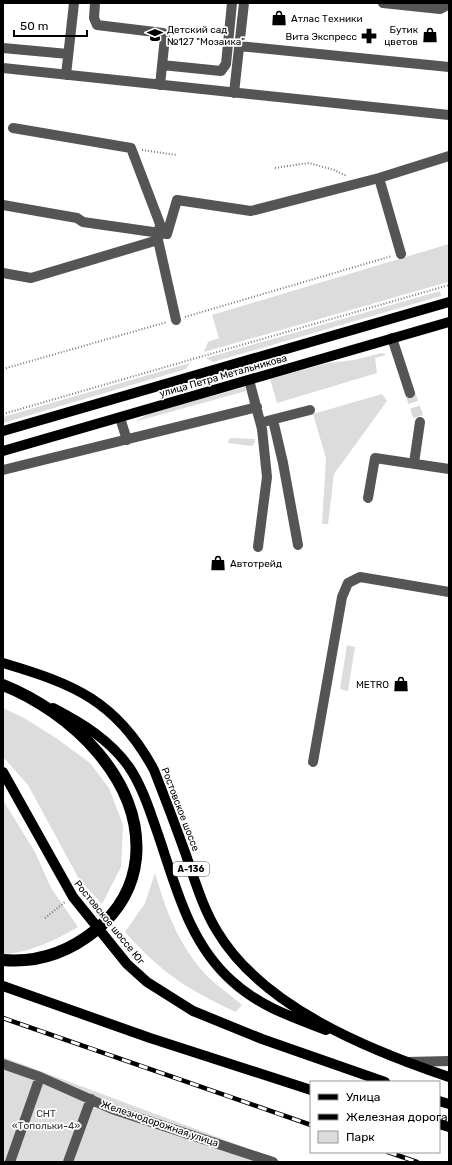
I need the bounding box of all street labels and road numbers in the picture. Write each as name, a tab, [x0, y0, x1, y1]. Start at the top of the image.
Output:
street label: улица Петра Метальникова	[158, 352, 288, 400]
street label: Ростовское шоссе	[159, 766, 202, 853]
road number: А-136	[173, 862, 209, 876]
street label: Ростовское шоссе Юг	[71, 878, 147, 968]
street label: Железнодорожная улица	[99, 1098, 220, 1150]

